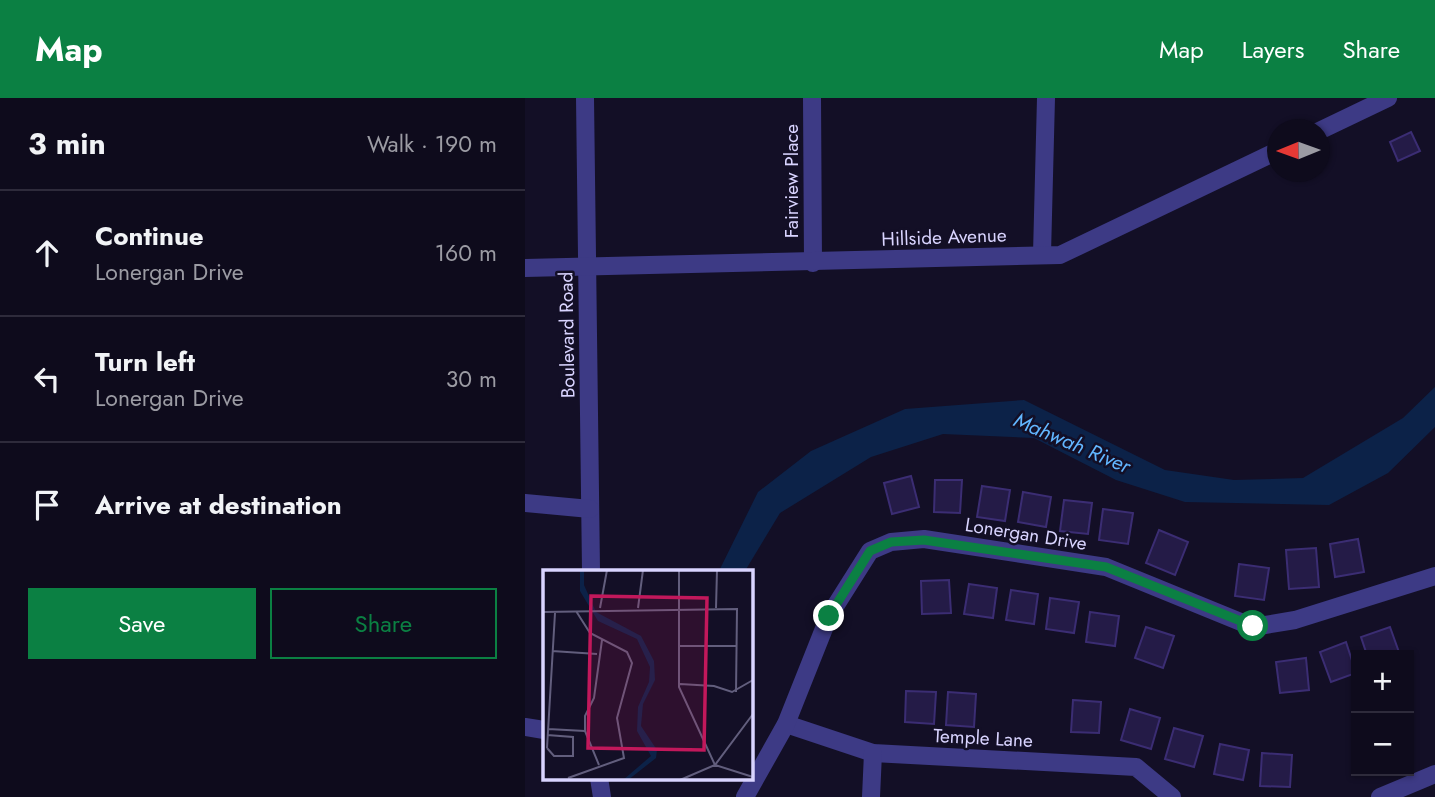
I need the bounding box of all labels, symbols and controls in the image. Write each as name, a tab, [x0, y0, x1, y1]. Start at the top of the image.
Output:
text: Map	[35, 26, 103, 73]
text: Map	[1159, 32, 1204, 67]
text: Layers	[1242, 32, 1304, 67]
text: Share	[1342, 32, 1400, 67]
north arrow	[1267, 119, 1330, 182]
text: 3 min	[28, 122, 106, 165]
street label: Fairview Place	[778, 124, 805, 238]
text: Walk · 190 m	[367, 127, 497, 161]
text: Continue	[95, 217, 204, 255]
street label: Hillside Avenue	[881, 221, 1007, 253]
icon: ahead	[28, 234, 66, 272]
text: 160 m	[435, 236, 497, 270]
text: Lonergan Drive	[95, 255, 244, 289]
street label: Boulevard Road	[552, 272, 582, 398]
text: Turn left	[95, 343, 195, 381]
icon: left	[28, 360, 66, 398]
text: 30 m	[446, 362, 497, 396]
text: Lonergan Drive	[95, 381, 244, 415]
water label: Mahwah River	[1009, 405, 1136, 481]
icon: arrive	[28, 486, 66, 524]
text: Arrive at destination	[95, 486, 342, 524]
street label: Lonergan Drive	[963, 511, 1089, 557]
inset map	[543, 570, 753, 780]
button: Save	[28, 588, 256, 659]
button: Share	[270, 588, 497, 659]
route end	[813, 600, 844, 631]
route start	[1237, 610, 1268, 641]
map controls	[1351, 650, 1414, 776]
button: +	[1351, 650, 1414, 713]
button: −	[1351, 713, 1414, 776]
street label: Temple Lane	[933, 722, 1034, 754]

